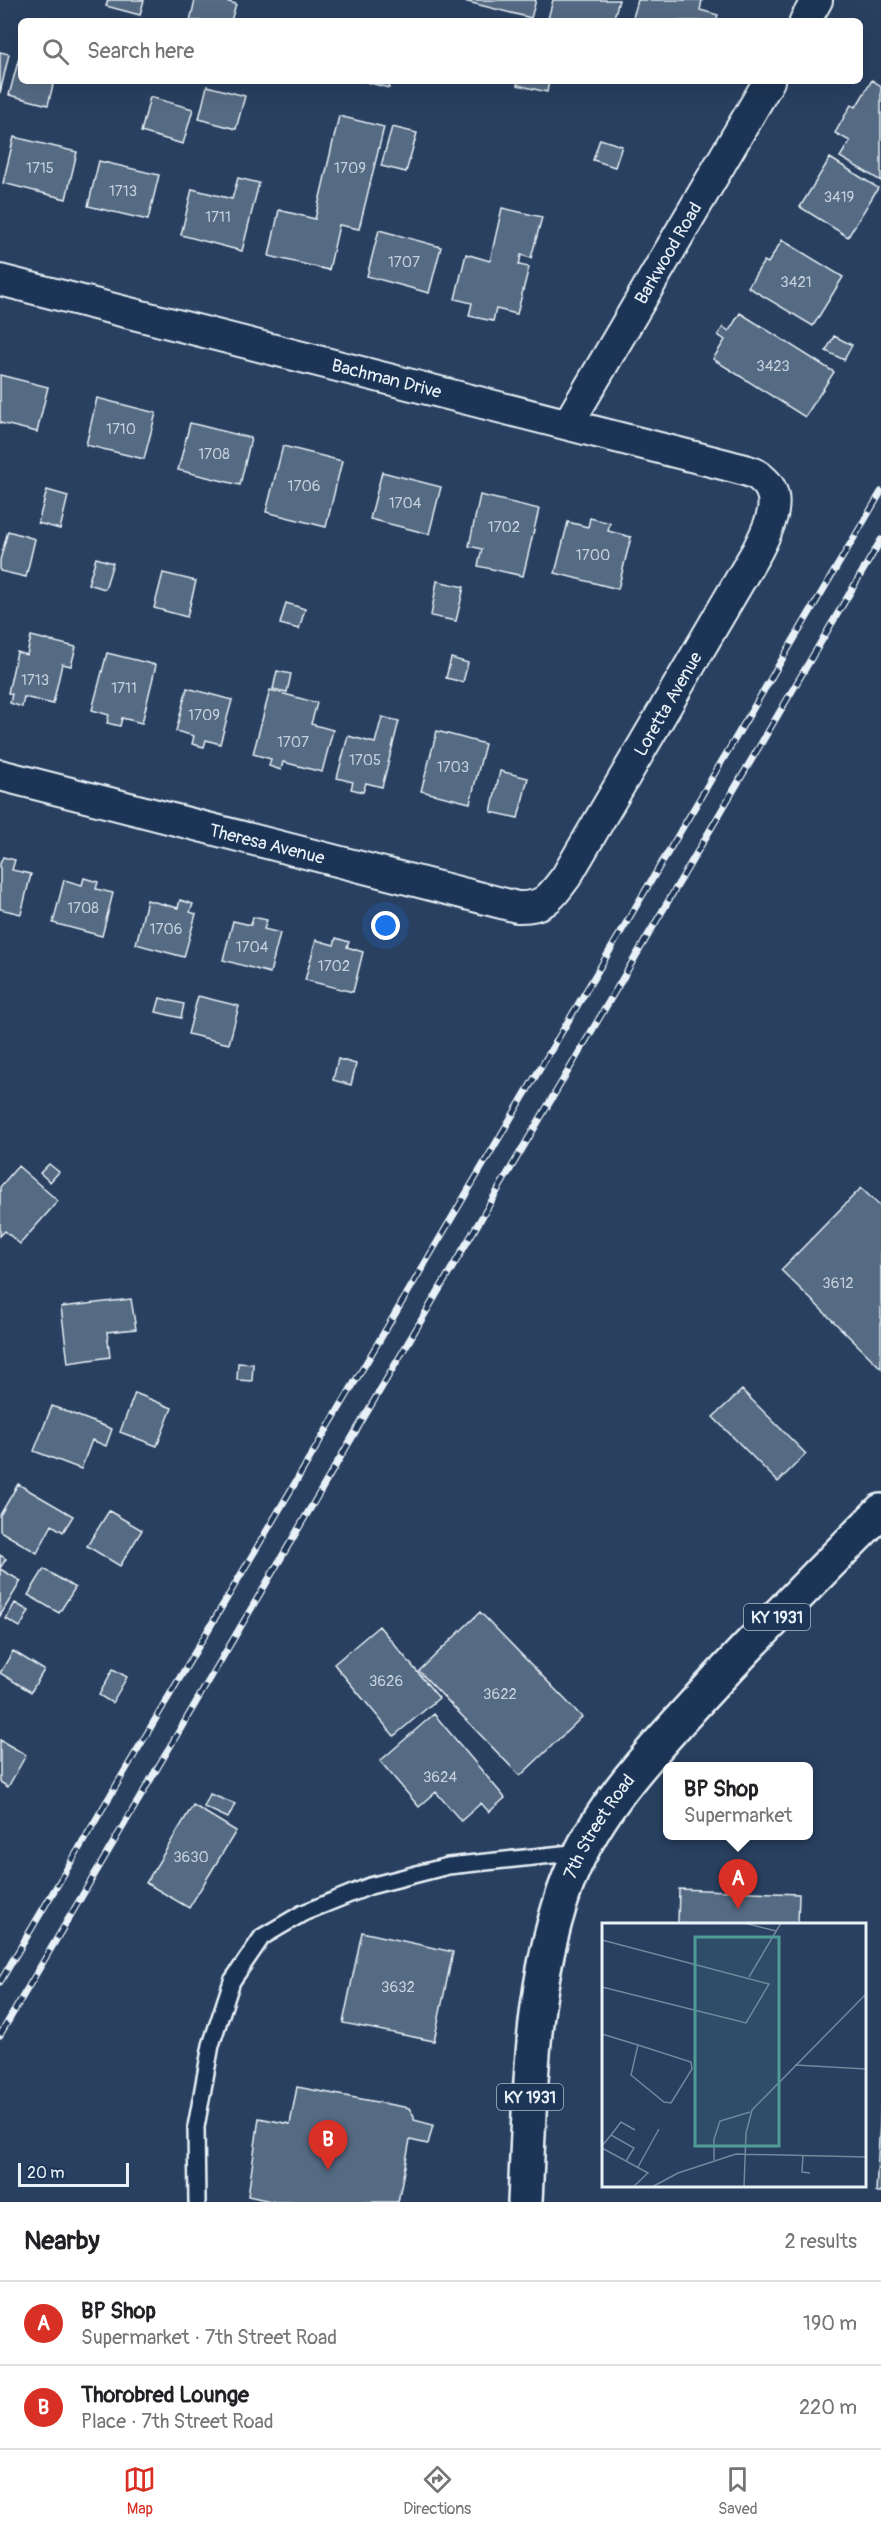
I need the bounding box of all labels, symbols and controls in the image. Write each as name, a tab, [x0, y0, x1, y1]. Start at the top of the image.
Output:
search box	[18, 18, 863, 84]
icon: search	[39, 35, 72, 68]
text: Search here	[87, 37, 194, 65]
house number: 1715	[26, 159, 54, 178]
house number: 1709	[334, 159, 366, 178]
house number: 1713	[109, 182, 137, 201]
house number: 3419	[824, 188, 854, 207]
street label: Barkwood Road	[630, 198, 707, 308]
house number: 1711	[205, 208, 231, 227]
house number: 1707	[388, 253, 420, 272]
house number: 3421	[780, 273, 812, 292]
street label: Bachman Drive	[329, 354, 444, 404]
house number: 3423	[756, 357, 790, 376]
house number: 1710	[106, 420, 136, 439]
house number: 1708	[198, 445, 230, 464]
house number: 1706	[288, 477, 320, 496]
house number: 1704	[389, 494, 422, 513]
house number: 1702	[488, 518, 520, 537]
house number: 1700	[576, 546, 610, 565]
street label: Loretta Avenue	[629, 648, 708, 761]
house number: 1713	[21, 671, 49, 690]
house number: 1711	[111, 679, 137, 698]
house number: 1709	[188, 706, 220, 725]
house number: 1707	[277, 733, 309, 752]
house number: 1705	[349, 751, 381, 770]
house number: 1703	[437, 758, 469, 777]
street label: Theresa Avenue	[207, 819, 327, 870]
house number: 1708	[67, 899, 99, 918]
your location	[371, 911, 400, 940]
house number: 1706	[150, 920, 182, 939]
house number: 1704	[236, 938, 269, 957]
house number: 1702	[318, 957, 350, 976]
house number: 3612	[822, 1274, 854, 1293]
road number: KY 1931	[744, 1604, 810, 1630]
house number: 3626	[369, 1672, 403, 1691]
house number: 3622	[483, 1685, 517, 1704]
popup	[663, 1762, 813, 1840]
house number: 3624	[423, 1768, 457, 1787]
street label: 7th Street Road	[559, 1770, 640, 1883]
text: BP Shop	[684, 1775, 759, 1803]
text: Supermarket	[684, 1803, 792, 1828]
house number: 3630	[173, 1848, 209, 1867]
pin: A	[718, 1860, 758, 1909]
inset map	[602, 1923, 866, 2187]
house number: 3632	[381, 1978, 415, 1997]
road number: KY 1931	[497, 2084, 563, 2110]
pin: B	[308, 2120, 348, 2170]
scale bar	[18, 2160, 129, 2188]
text: 20 m	[27, 2163, 65, 2183]
text: Nearby	[24, 2225, 100, 2257]
text: 2 results	[785, 2229, 857, 2254]
text: BP Shop	[81, 2297, 156, 2325]
text: A	[37, 2311, 50, 2336]
text: 190 m	[803, 2311, 857, 2336]
text: Supermarket · 7th Street Road	[81, 2325, 337, 2350]
text: Thorobred Lounge	[81, 2381, 249, 2409]
text: B	[38, 2395, 49, 2420]
text: 220 m	[799, 2395, 857, 2420]
text: Place · 7th Street Road	[81, 2409, 274, 2434]
tab: Map	[123, 2463, 156, 2519]
tab: Directions	[403, 2463, 471, 2519]
tab: Saved	[718, 2463, 758, 2519]

